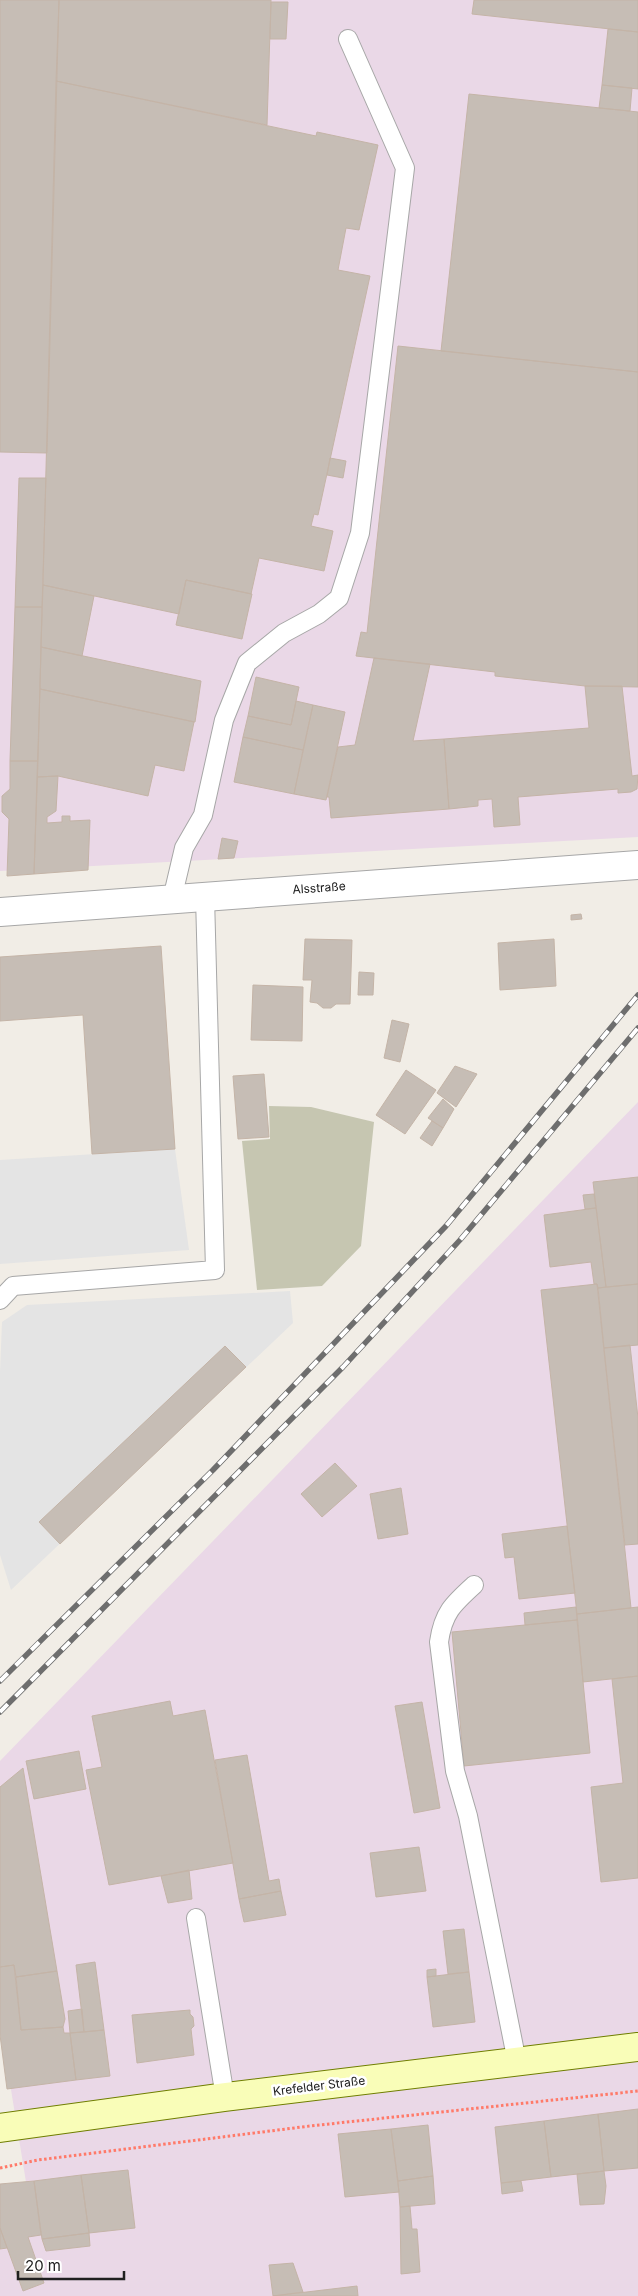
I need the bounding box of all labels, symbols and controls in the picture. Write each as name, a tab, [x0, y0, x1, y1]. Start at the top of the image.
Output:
street label: Alsstraße	[292, 878, 346, 897]
street label: Krefelder Straße	[272, 2072, 366, 2099]
scale bar	[18, 2248, 124, 2280]
text: 20 m	[25, 2256, 61, 2275]

